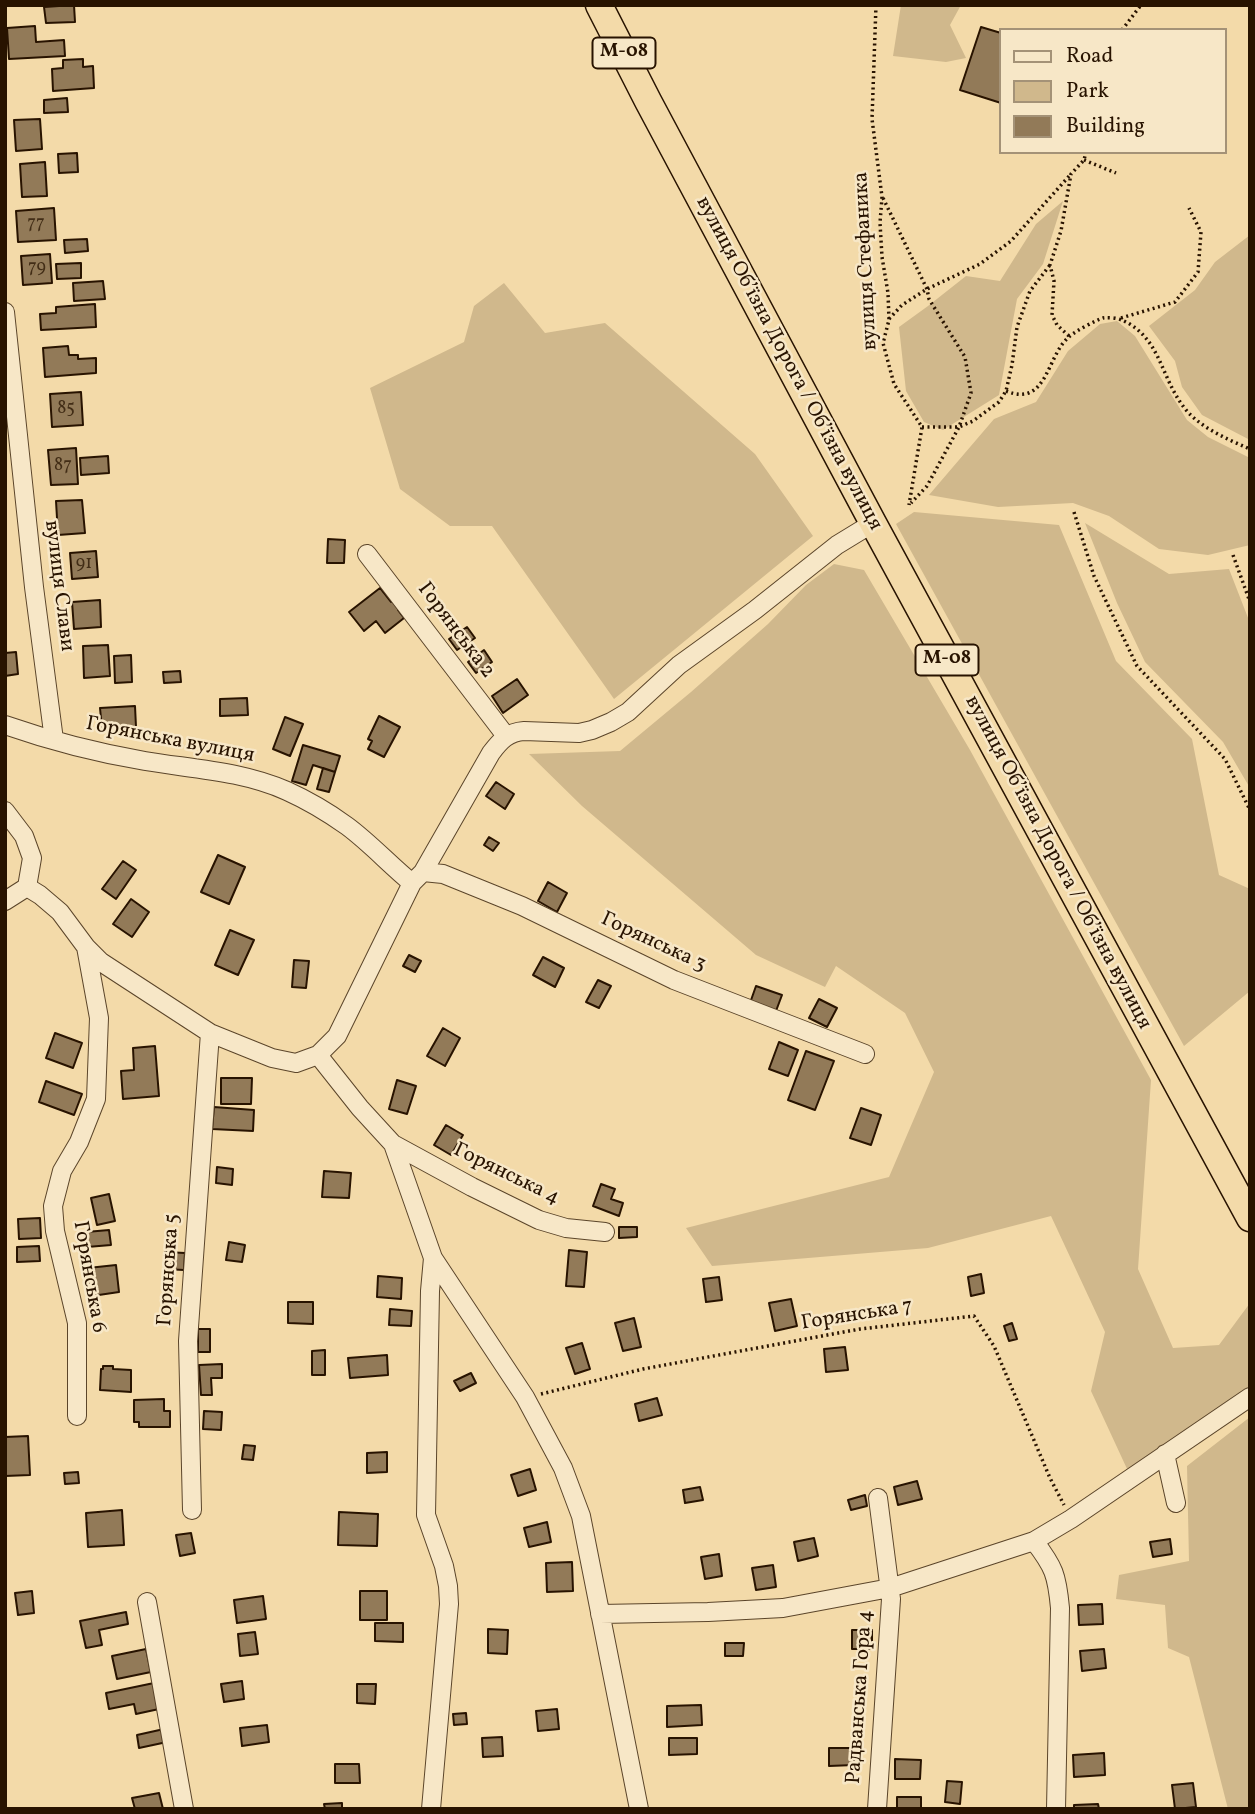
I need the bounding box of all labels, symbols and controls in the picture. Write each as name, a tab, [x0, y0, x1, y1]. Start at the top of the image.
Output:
legend	[1000, 28, 1227, 154]
road number: М-08	[592, 38, 656, 68]
text: Road	[1066, 42, 1113, 71]
text: Park	[1066, 77, 1109, 106]
text: Building	[1066, 112, 1145, 141]
street label: вулиця Стефаника	[850, 171, 884, 351]
street label: вулиця Обʼїзна Дорога / Обʼїзна вулиця	[689, 193, 887, 535]
house number: 77	[27, 214, 45, 236]
house number: 79	[28, 258, 46, 280]
house number: 85	[57, 399, 75, 421]
house number: 87	[54, 456, 72, 478]
street label: вулиця Слави	[37, 519, 79, 653]
house number: 91	[76, 554, 92, 576]
street label: Горянська 2	[411, 578, 499, 684]
road number: М-08	[916, 645, 978, 676]
street label: вулиця Обʼїзна Дорога / Обʼїзна вулиця	[958, 692, 1156, 1034]
street label: Горянська вулиця	[84, 712, 256, 770]
street label: Горянська 3	[596, 908, 710, 978]
street label: Горянська 4	[449, 1138, 563, 1212]
street label: Горянська 5	[154, 1213, 186, 1327]
street label: Горянська 6	[66, 1219, 110, 1335]
street label: Горянська 7	[799, 1295, 915, 1337]
street label: Радванська Гора 4	[842, 1609, 880, 1785]

